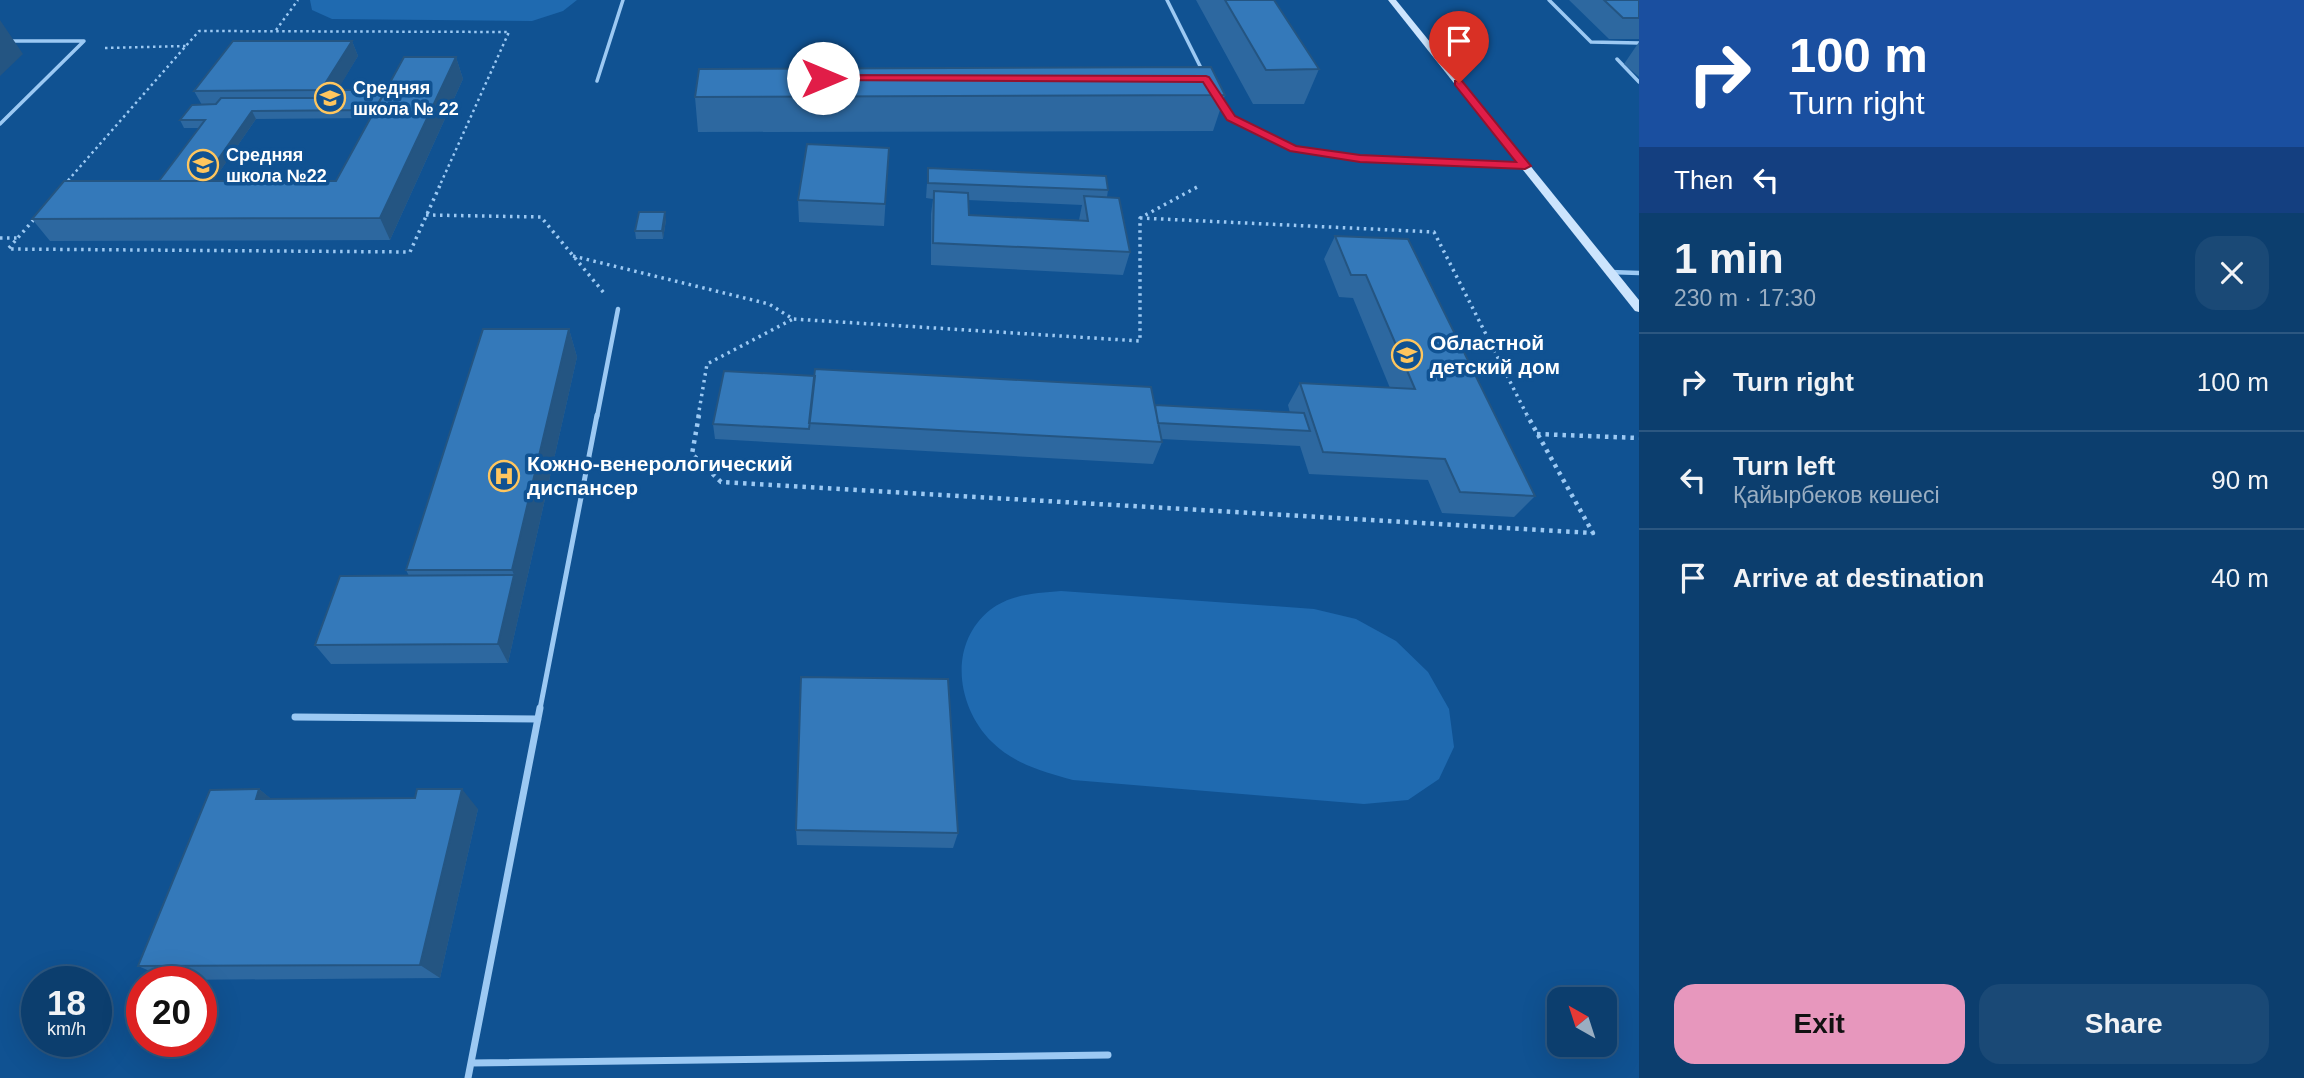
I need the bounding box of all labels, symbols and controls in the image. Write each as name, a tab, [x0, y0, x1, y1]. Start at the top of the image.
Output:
pin	[1429, 11, 1489, 83]
icon: arrive	[1440, 22, 1478, 60]
icon: right	[1674, 28, 1765, 119]
text: 100 m	[1789, 28, 1928, 82]
position arrow	[786, 41, 860, 115]
place label: Средняя школа № 22	[353, 78, 459, 119]
school or university icon: Средняя школа № 22	[313, 81, 347, 115]
text: Turn right	[1789, 85, 1925, 121]
place label: Средняя школа №22	[226, 145, 327, 186]
school or university icon: Средняя школа №22	[186, 148, 220, 182]
icon: left	[1747, 161, 1785, 199]
text: Then	[1674, 165, 1733, 195]
text: 1 min	[1674, 235, 1784, 282]
button: close	[2195, 236, 2269, 310]
text: 230 m · 17:30	[1674, 285, 1816, 311]
place label: Областной детский дом	[1430, 331, 1560, 378]
school or university icon: Областной детский дом	[1390, 338, 1424, 372]
icon: right	[1674, 363, 1712, 401]
text: Turn right	[1733, 367, 1854, 397]
text: 100 m	[2197, 367, 2269, 397]
text: Turn left	[1733, 451, 1835, 481]
place label: Кожно-венерологический диспансер	[527, 452, 793, 499]
hospital icon: Кожно-венерологический диспансер	[487, 459, 521, 493]
icon: left	[1674, 461, 1712, 499]
text: 90 m	[2211, 465, 2269, 495]
text: Қайырбеков көшесі	[1733, 482, 1940, 508]
icon: arrive	[1674, 559, 1712, 597]
text: Arrive at destination	[1733, 563, 1984, 593]
text: 40 m	[2211, 563, 2269, 593]
speed limit sign: 20	[126, 966, 217, 1057]
text: 18	[47, 983, 86, 1022]
button: Exit	[1674, 984, 1965, 1064]
button: Share	[1979, 984, 2269, 1064]
north arrow	[1547, 987, 1617, 1057]
map controls	[1547, 987, 1617, 1057]
text: km/h	[47, 1019, 86, 1039]

